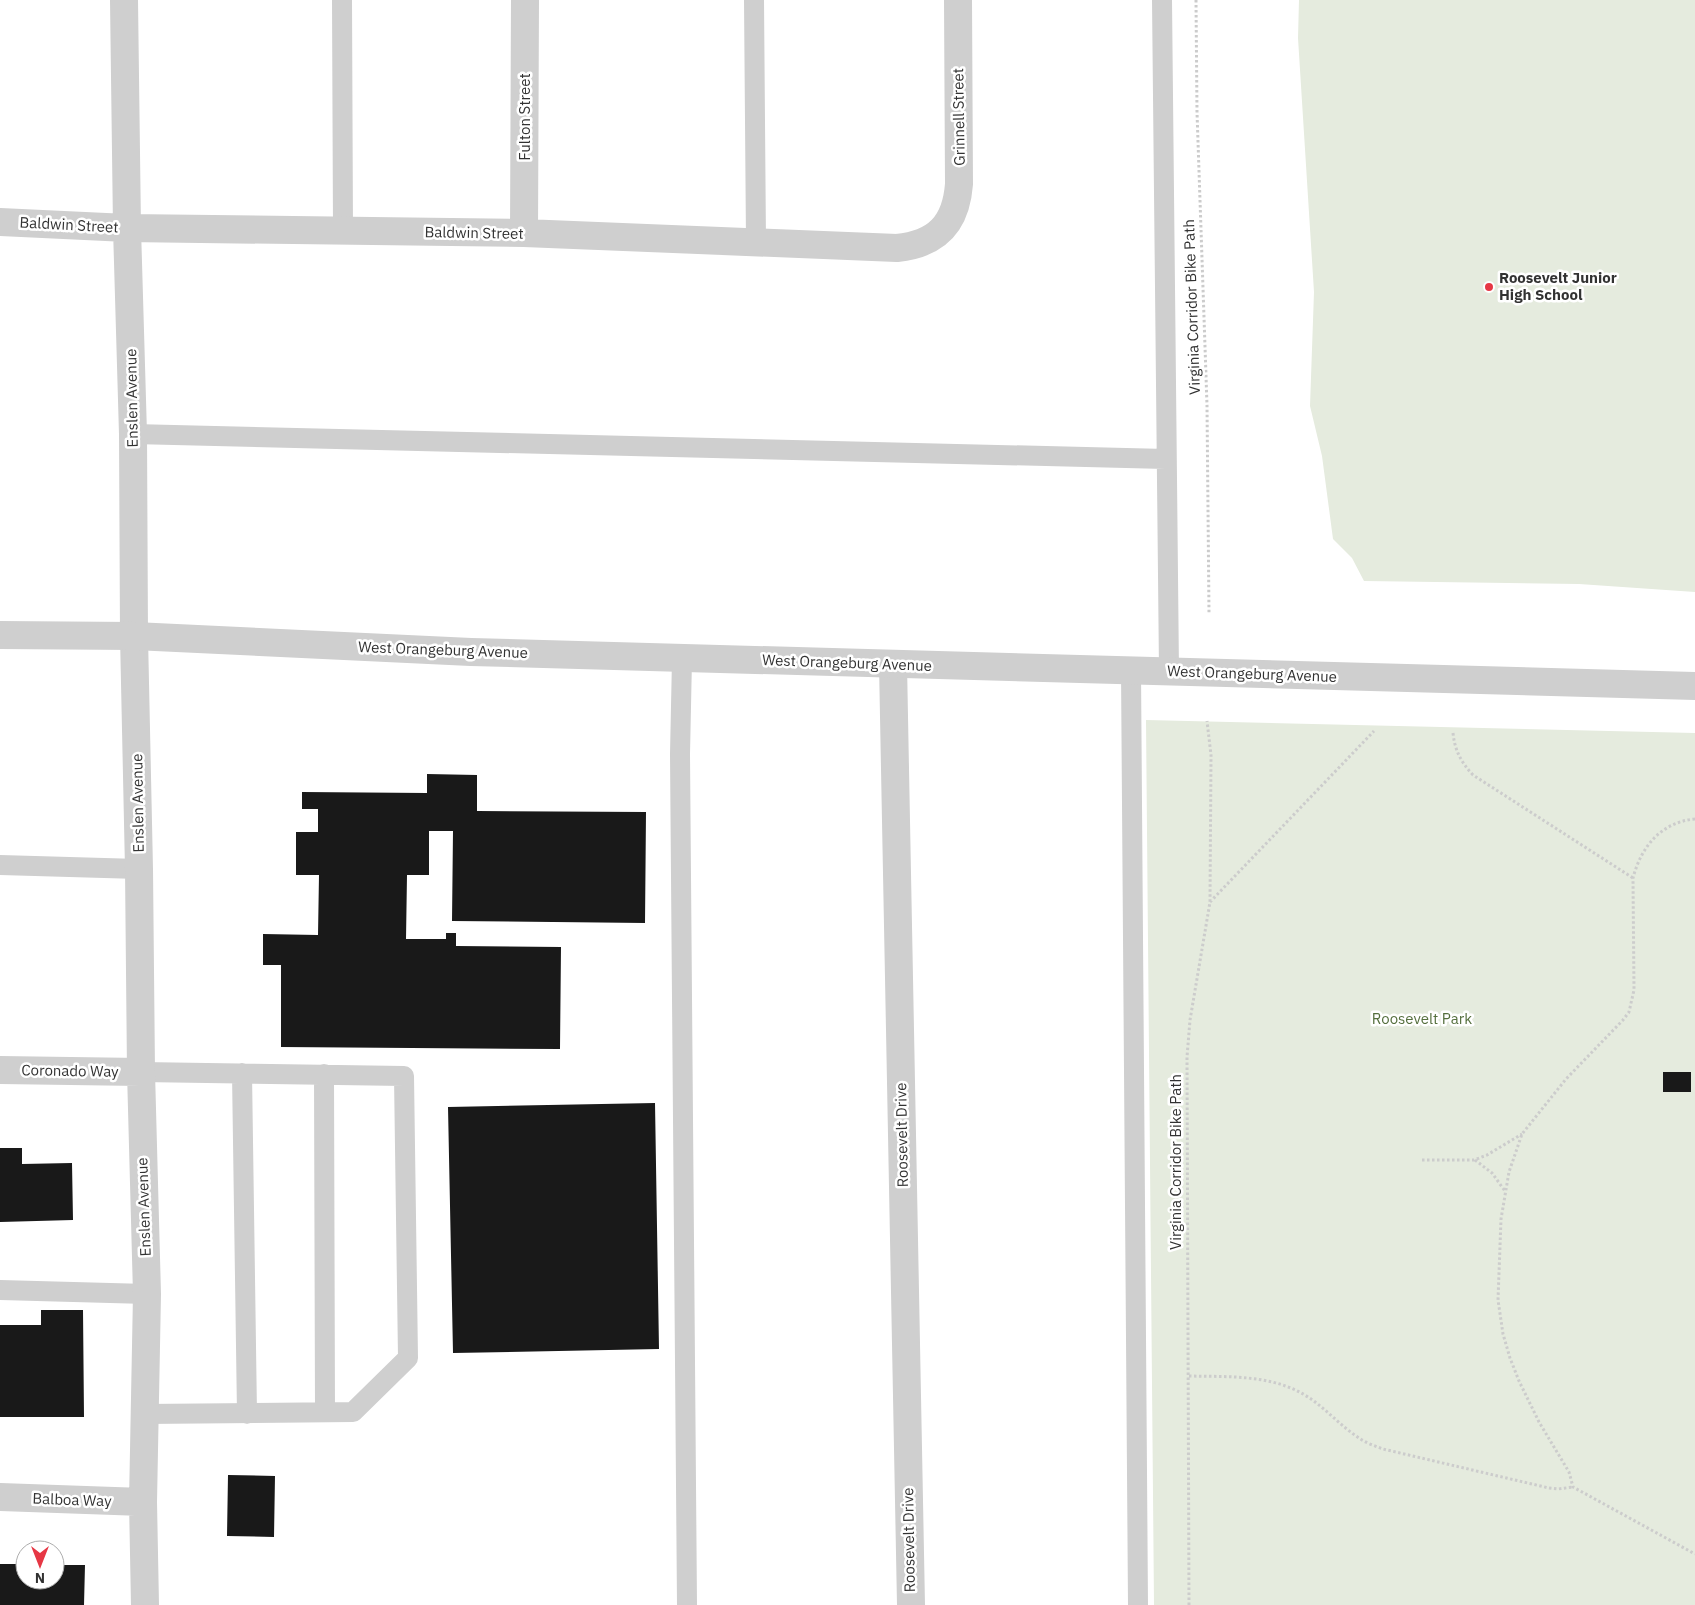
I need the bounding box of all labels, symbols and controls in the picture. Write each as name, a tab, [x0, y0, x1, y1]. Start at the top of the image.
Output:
street label: Grinnell Street	[948, 68, 969, 166]
street label: Fulton Street	[515, 73, 534, 161]
street label: Baldwin Street	[19, 212, 119, 237]
street label: Virginia Corridor Bike Path	[1179, 219, 1204, 395]
street label: Baldwin Street	[424, 222, 524, 243]
place label: Roosevelt Junior High School	[1499, 268, 1617, 304]
marker: Roosevelt Junior High School	[1483, 281, 1495, 293]
street label: Enslen Avenue	[121, 348, 142, 448]
street label: West Orangeburg Avenue	[358, 637, 528, 662]
street label: West Orangeburg Avenue	[762, 650, 932, 675]
street label: West Orangeburg Avenue	[1167, 661, 1337, 686]
street label: Enslen Avenue	[127, 753, 148, 853]
park label: Roosevelt Park	[1372, 1009, 1472, 1028]
street label: Coronado Way	[21, 1060, 119, 1081]
street label: Virginia Corridor Bike Path	[1166, 1074, 1185, 1250]
street label: Roosevelt Drive	[891, 1082, 912, 1188]
street label: Enslen Avenue	[132, 1157, 155, 1257]
street label: Roosevelt Drive	[898, 1487, 919, 1593]
street label: Balboa Way	[32, 1489, 112, 1510]
north arrow	[15, 1540, 65, 1590]
text: N	[35, 1569, 45, 1587]

